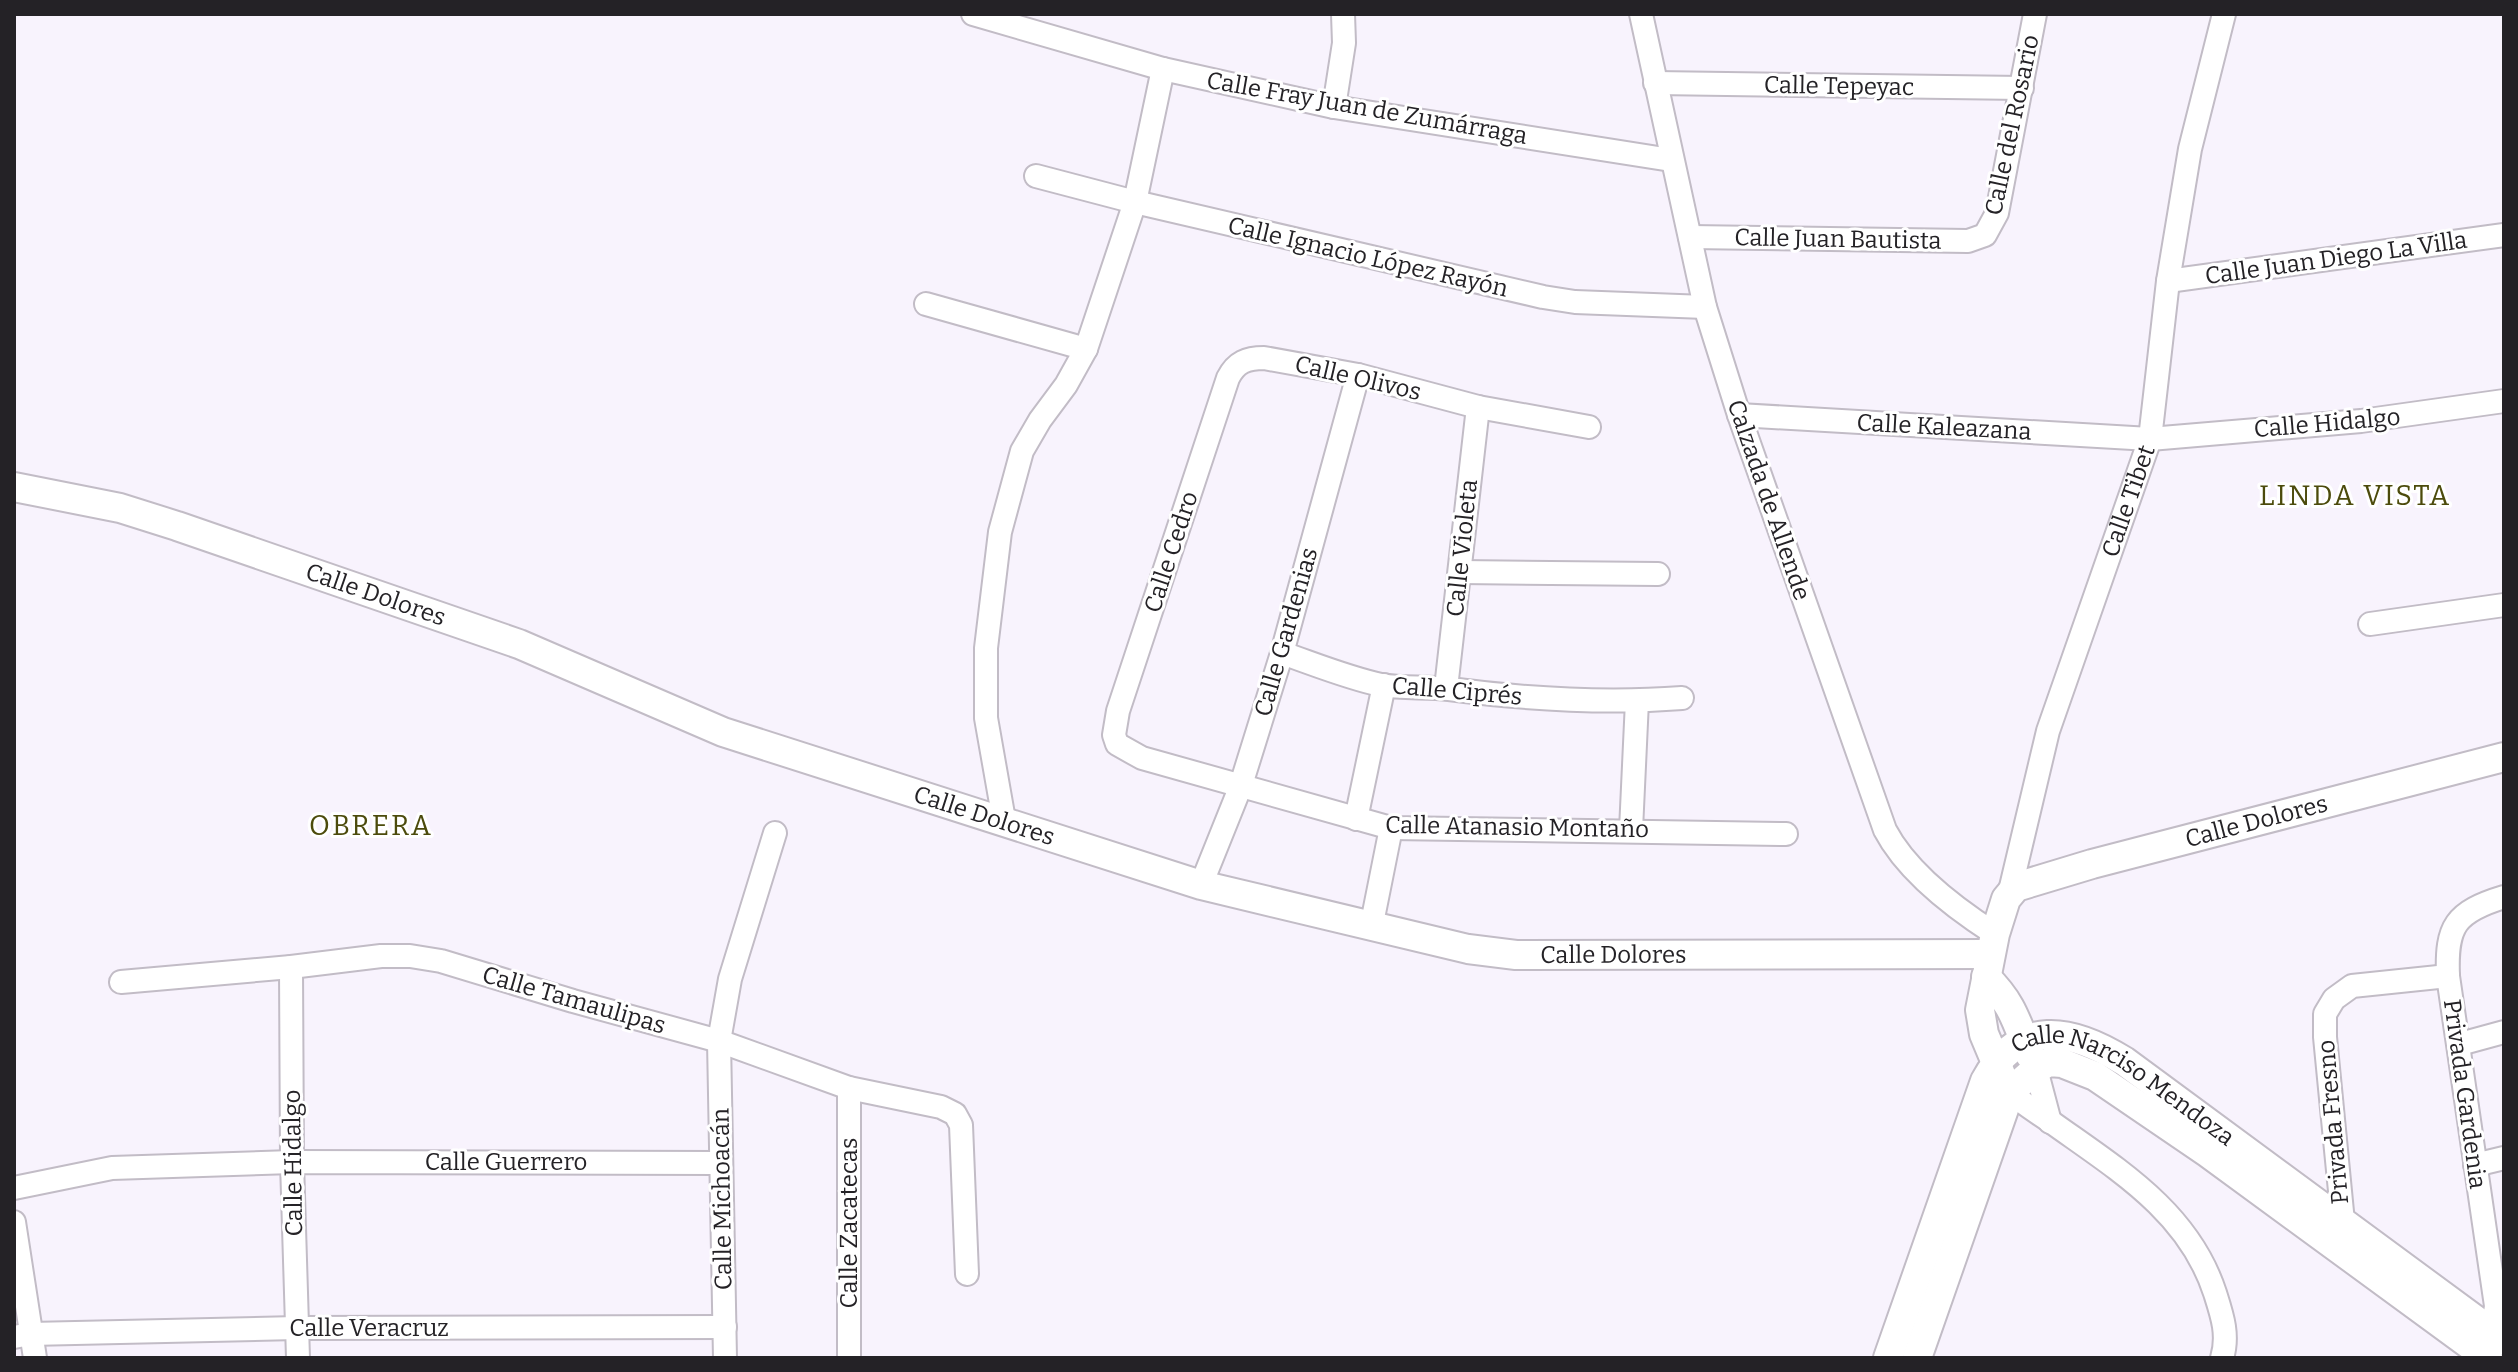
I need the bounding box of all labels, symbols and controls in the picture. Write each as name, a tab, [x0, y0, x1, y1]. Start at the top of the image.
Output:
street label: Calle del Rosario	[1979, 32, 2045, 218]
street label: Calle Fray Juan de Zumárraga	[1204, 66, 1530, 150]
street label: Calle Tepeyac	[1764, 71, 1914, 101]
street label: Calle Ignacio López Rayón	[1225, 211, 1511, 303]
street label: Calle Juan Bautista	[1734, 223, 1942, 255]
street label: Calle Juan Diego La Villa	[2203, 226, 2469, 290]
street label: Calle Olivos	[1292, 350, 1424, 406]
street label: Calzada de Allende	[1722, 396, 1816, 604]
street label: Calle Hidalgo	[2253, 403, 2401, 443]
street label: Calle Kaleazana	[1856, 408, 2032, 446]
street label: Calle Tibet	[2096, 441, 2161, 561]
street label: Calle Violeta	[1441, 478, 1483, 618]
district label: LINDA VISTA	[2259, 479, 2451, 512]
street label: Calle Cedro	[1138, 488, 1204, 616]
street label: Calle Gardenias	[1249, 544, 1323, 720]
street label: Calle Dolores	[302, 557, 449, 632]
street label: Calle Ciprés	[1391, 671, 1523, 711]
street label: Calle Dolores	[910, 780, 1058, 851]
street label: Calle Dolores	[2182, 789, 2331, 853]
district label: OBRERA	[309, 809, 433, 842]
street label: Calle Atanasio Montaño	[1385, 811, 1649, 843]
street label: Calle Dolores	[1540, 941, 1687, 969]
street label: Calle Tamaulipas	[479, 960, 669, 1040]
street label: Privada Gardenia	[2438, 997, 2492, 1191]
street label: Calle Narciso Mendoza	[2006, 1021, 2240, 1152]
street label: Privada Fresno	[2312, 1039, 2354, 1205]
street label: Calle Hidalgo	[278, 1089, 308, 1237]
street label: Calle Michoacán	[706, 1108, 738, 1290]
street label: Calle Zacatecas	[835, 1138, 863, 1308]
street label: Calle Guerrero	[425, 1148, 587, 1176]
street label: Calle Veracruz	[289, 1314, 449, 1342]

